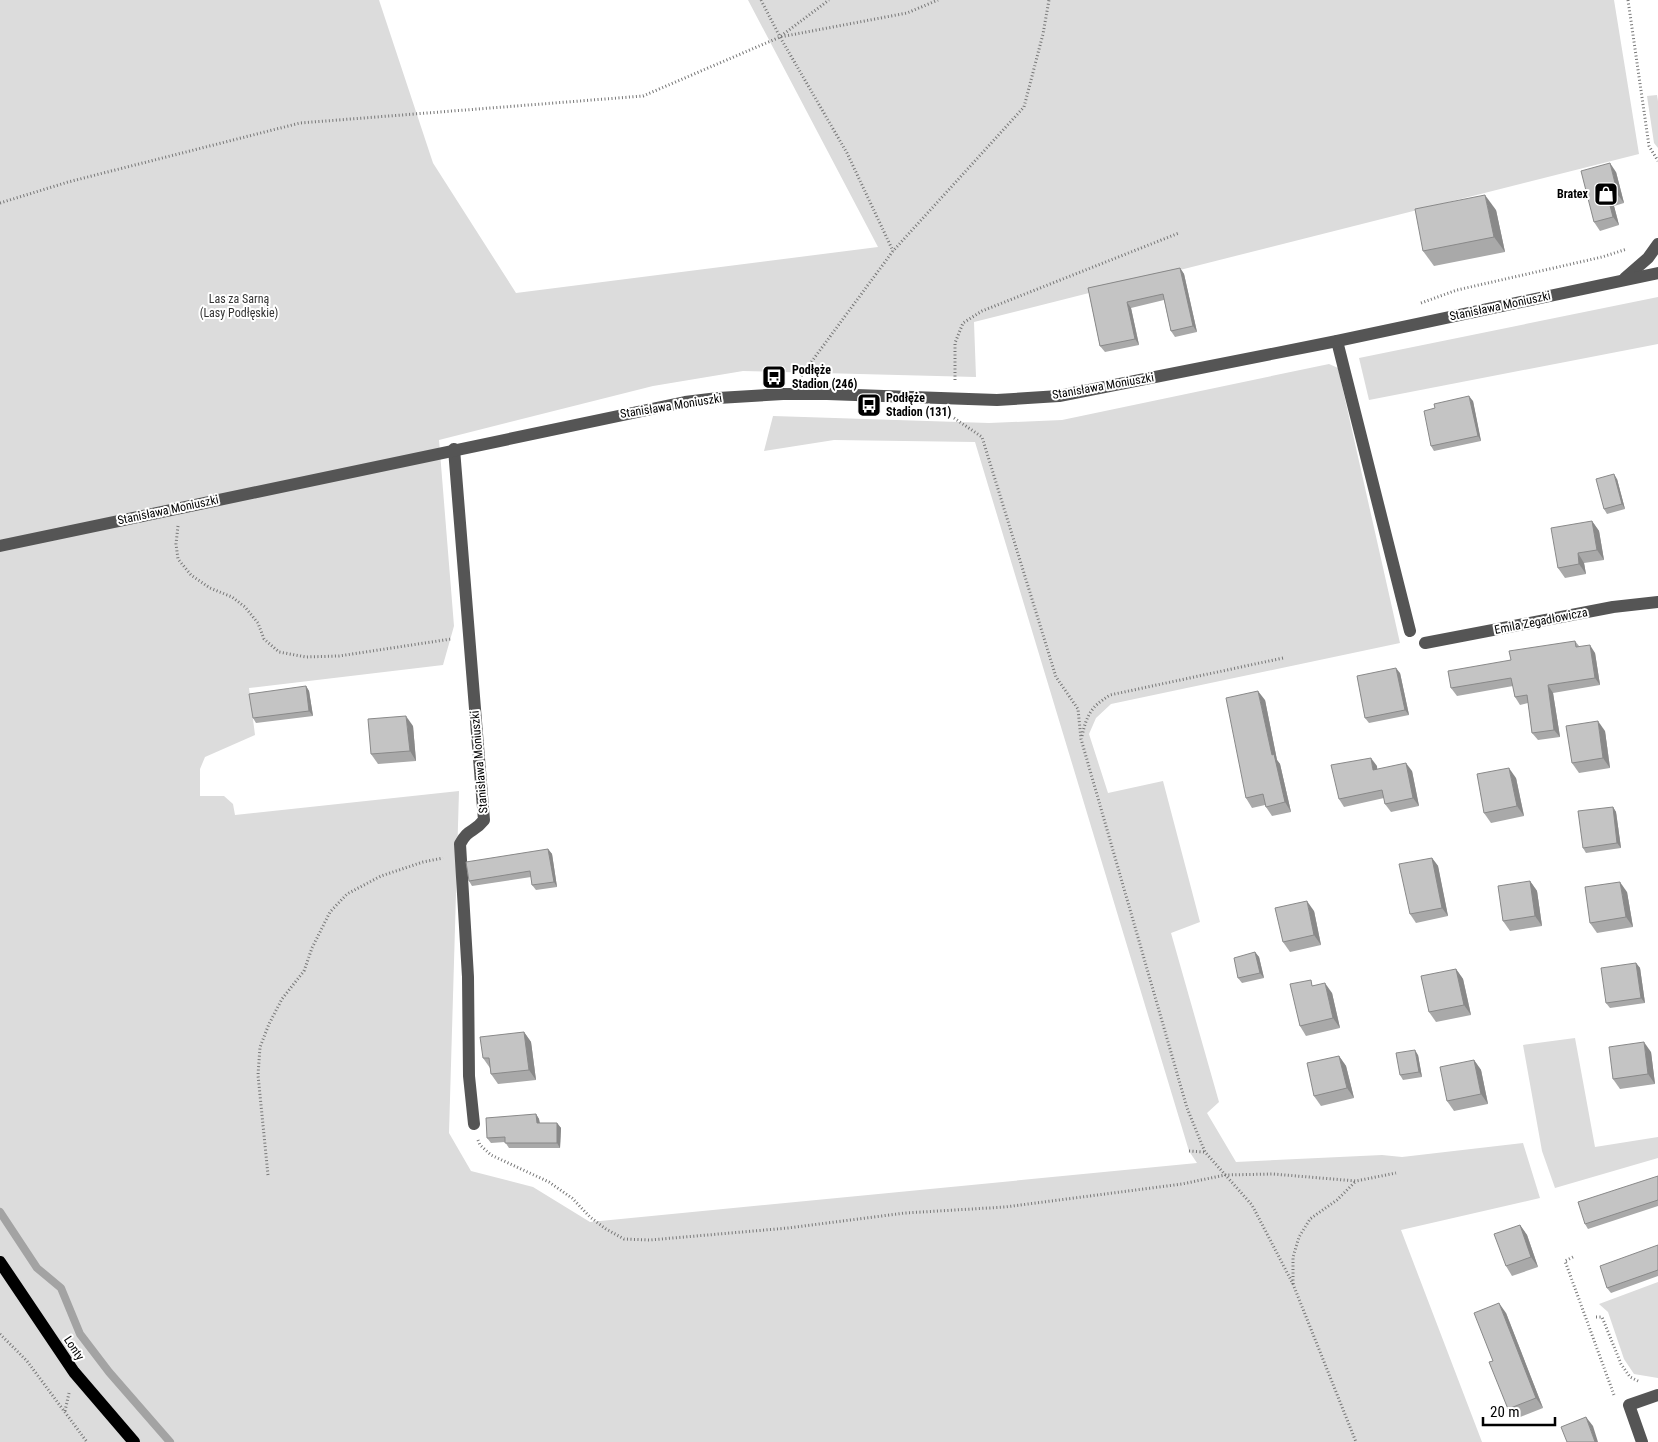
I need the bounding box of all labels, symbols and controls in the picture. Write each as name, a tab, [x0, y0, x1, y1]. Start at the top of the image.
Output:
shop icon: Bratex	[1593, 181, 1619, 207]
place label: Bratex	[1557, 187, 1589, 201]
street label: Stanisława Moniuszki	[1448, 288, 1552, 324]
park label: Las za Sarną (Lasy Podłęskie)	[200, 292, 278, 320]
place label: Podłęże Stadion (246)	[792, 363, 857, 391]
bus stop icon: Podłęże Stadion (246)	[761, 364, 787, 390]
street label: Stanisława Moniuszki	[1051, 370, 1155, 402]
street label: Stanisława Moniuszki	[619, 391, 723, 421]
place label: Podłęże Stadion (131)	[886, 391, 951, 419]
bus stop icon: Podłęże Stadion (131)	[856, 392, 882, 418]
street label: Stanisława Moniuszki	[116, 492, 220, 528]
street label: Emila Zegadłowicza	[1493, 605, 1589, 637]
street label: Stanisława Moniuszki	[468, 710, 490, 814]
street label: Lonty	[61, 1333, 87, 1363]
scale bar	[1483, 1394, 1556, 1426]
text: 20 m	[1490, 1403, 1520, 1421]

